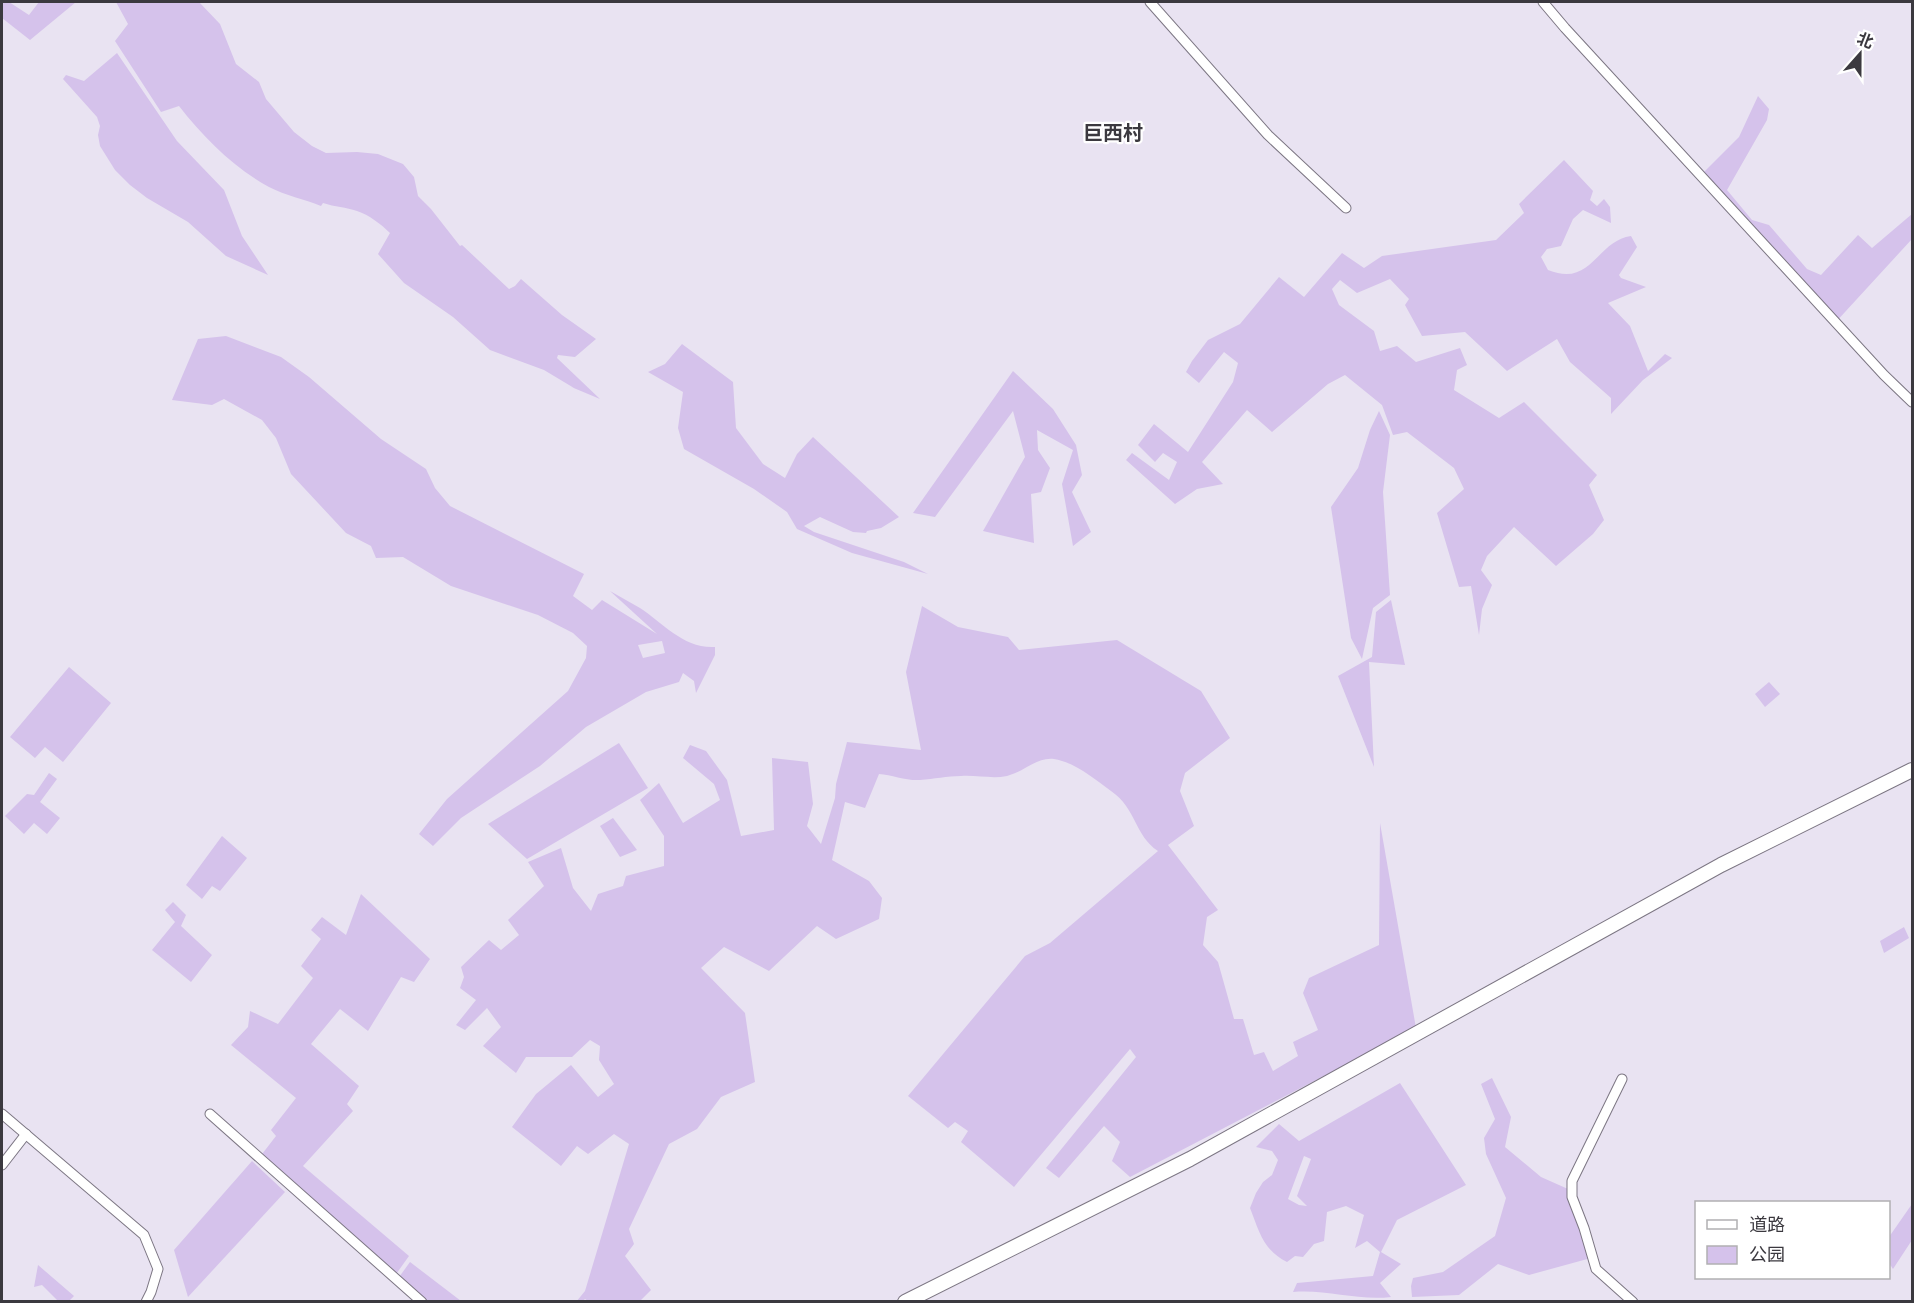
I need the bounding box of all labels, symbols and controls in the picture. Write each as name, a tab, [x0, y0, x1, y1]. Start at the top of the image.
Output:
north arrow	[1830, 24, 1890, 84]
text: 北	[1854, 25, 1878, 53]
district label: 巨西村	[1083, 116, 1143, 146]
legend	[1695, 1201, 1890, 1279]
text: 道路	[1749, 1210, 1785, 1237]
text: 公园	[1749, 1240, 1785, 1267]

